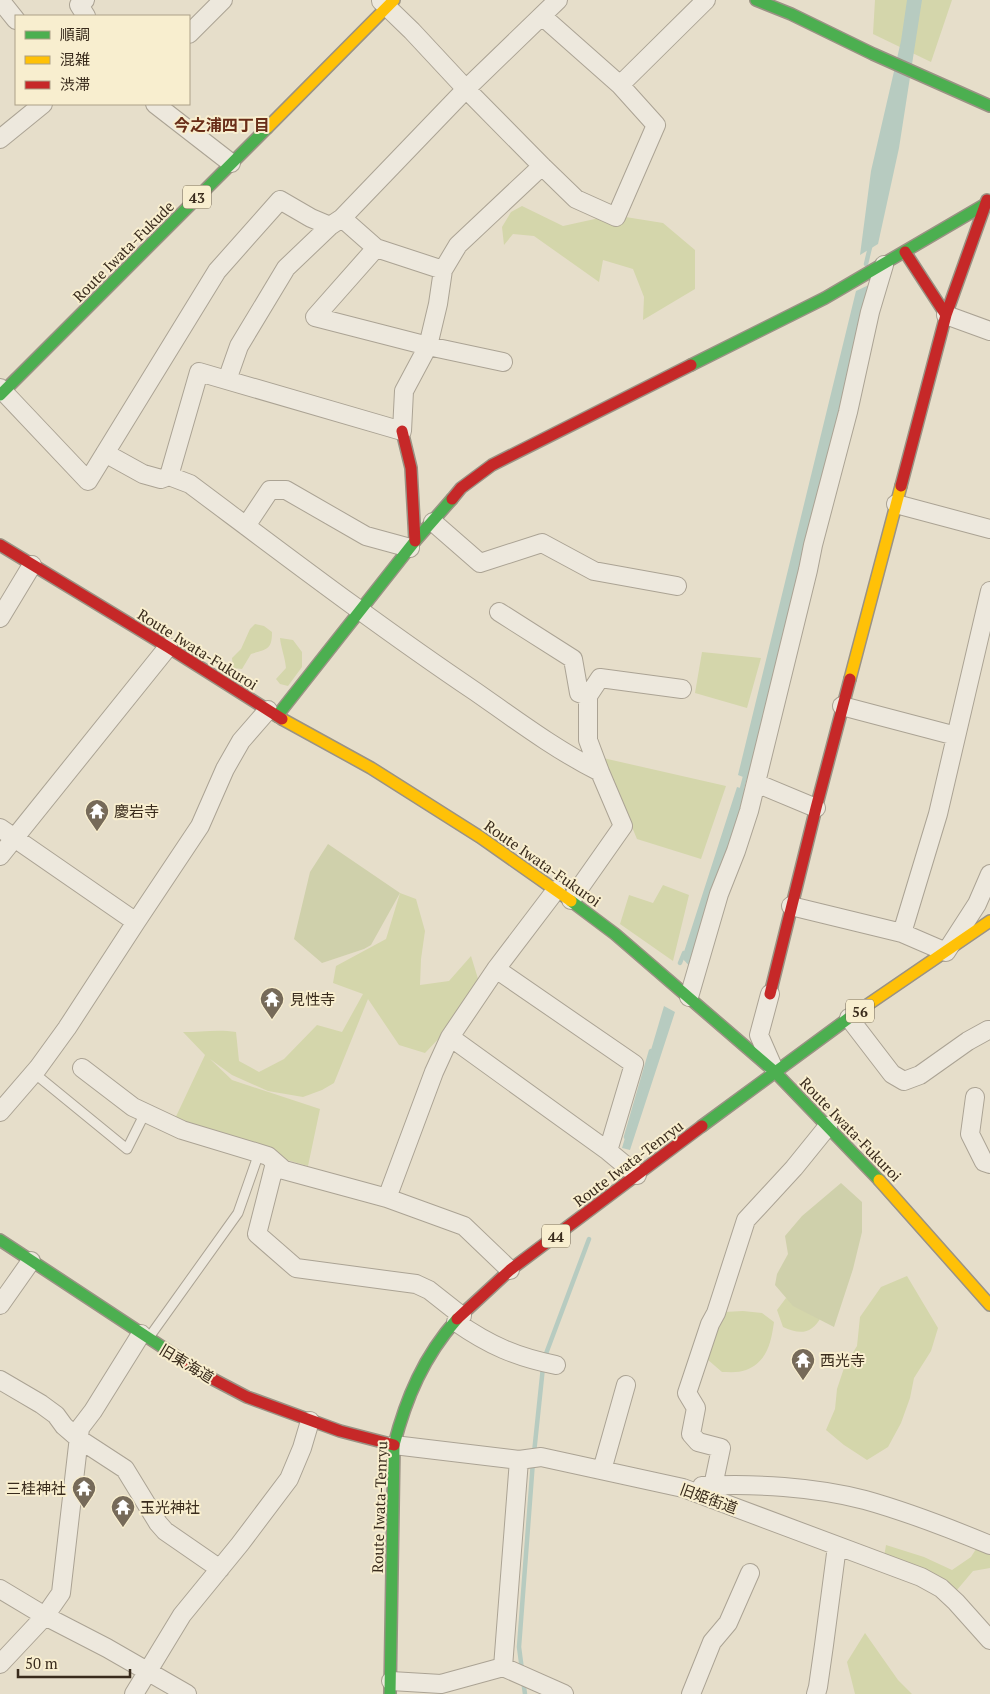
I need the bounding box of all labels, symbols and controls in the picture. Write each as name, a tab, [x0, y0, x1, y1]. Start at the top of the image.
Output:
legend	[15, 15, 190, 105]
text: 順調	[60, 24, 90, 44]
text: 混雑	[60, 49, 90, 69]
text: 渋滞	[60, 74, 90, 94]
district label: 今之浦四丁目	[174, 114, 270, 136]
road number: 43	[183, 186, 211, 208]
street label: Route Iwata-Fukude	[68, 196, 178, 306]
street label: Route Iwata-Fukuroi	[134, 604, 262, 694]
temple icon: 慶岩寺	[84, 798, 110, 832]
place label: 慶岩寺	[114, 801, 159, 821]
street label: Route Iwata-Fukuroi	[481, 815, 605, 911]
temple icon: 見性寺	[259, 986, 285, 1020]
place label: 見性寺	[290, 989, 335, 1009]
road number: 56	[846, 999, 874, 1022]
street label: Route Iwata-Fukuroi	[796, 1072, 906, 1186]
street label: Route Iwata-Tenryu	[569, 1115, 687, 1211]
road number: 44	[542, 1224, 570, 1248]
street label: 旧東海道	[156, 1339, 218, 1387]
temple icon: 西光寺	[790, 1347, 816, 1381]
place label: 西光寺	[820, 1350, 865, 1370]
street label: Route Iwata-Tenryu	[367, 1440, 391, 1573]
temple icon: 三桂神社	[71, 1475, 97, 1509]
place label: 三桂神社	[6, 1478, 66, 1498]
street label: 旧姫街道	[677, 1478, 741, 1518]
temple icon: 玉光神社	[110, 1494, 136, 1528]
place label: 玉光神社	[140, 1497, 200, 1517]
scale bar	[18, 1646, 130, 1678]
text: 50 m	[25, 1653, 58, 1673]

